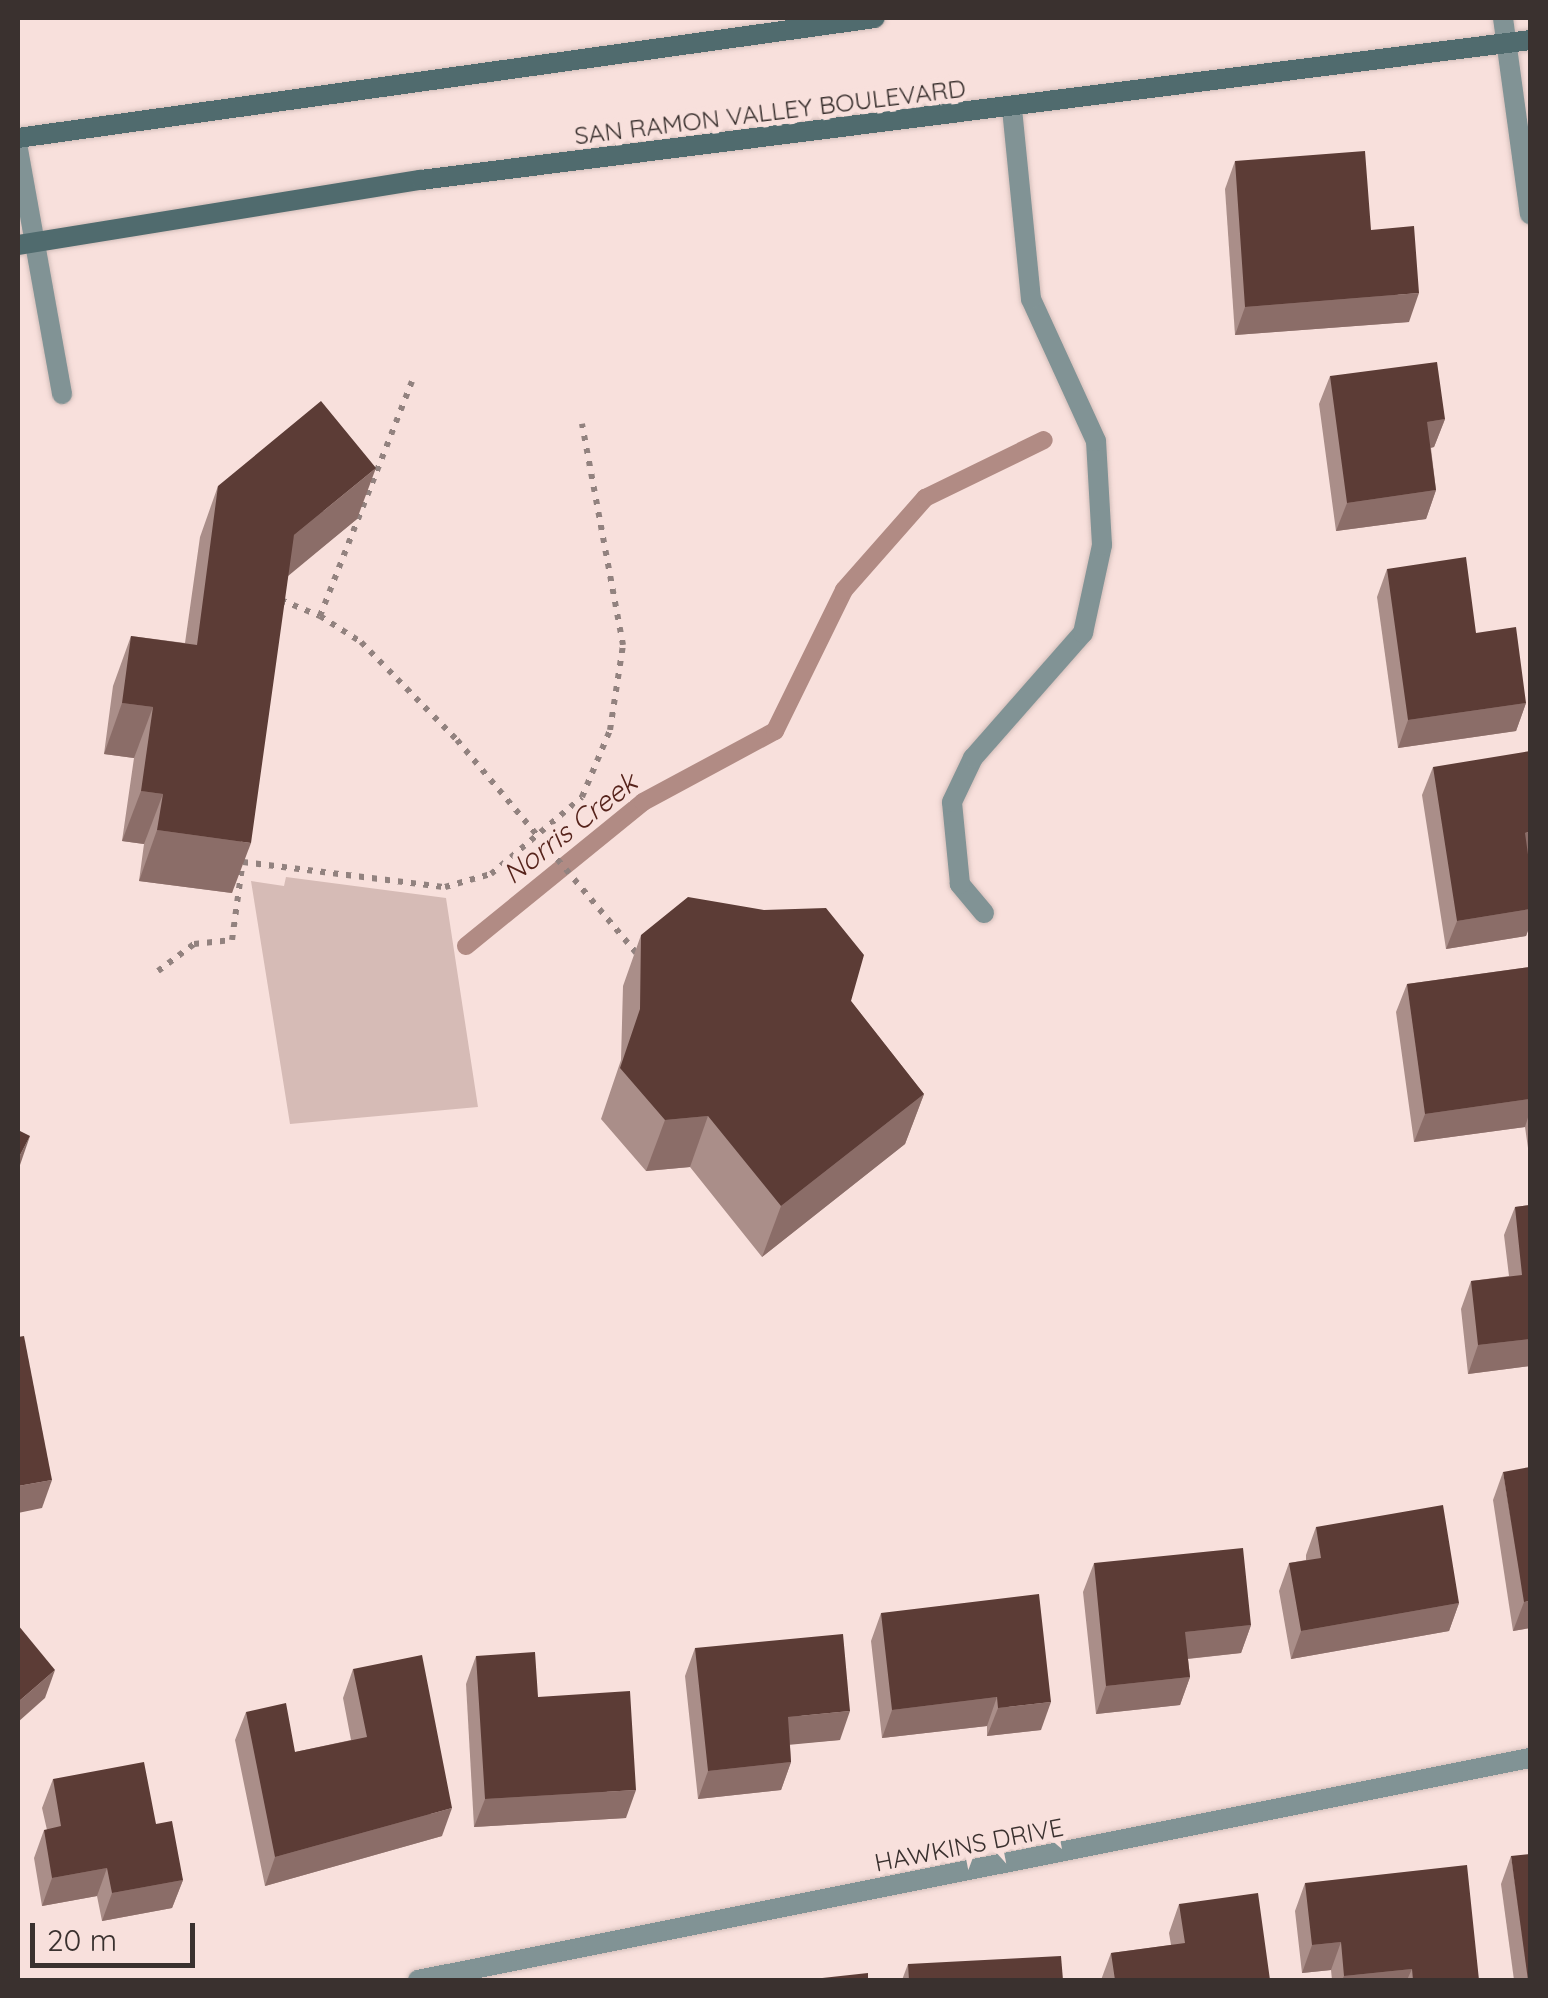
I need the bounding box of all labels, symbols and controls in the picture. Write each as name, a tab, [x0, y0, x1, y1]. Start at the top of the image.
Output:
street label: SAN RAMON VALLEY BOULEVARD	[573, 73, 967, 151]
water label: Norris Creek	[496, 765, 644, 891]
street label: HAWKINS DRIVE	[872, 1812, 1066, 1878]
scale bar	[35, 1903, 200, 1965]
text: 20 m	[47, 1921, 117, 1959]

